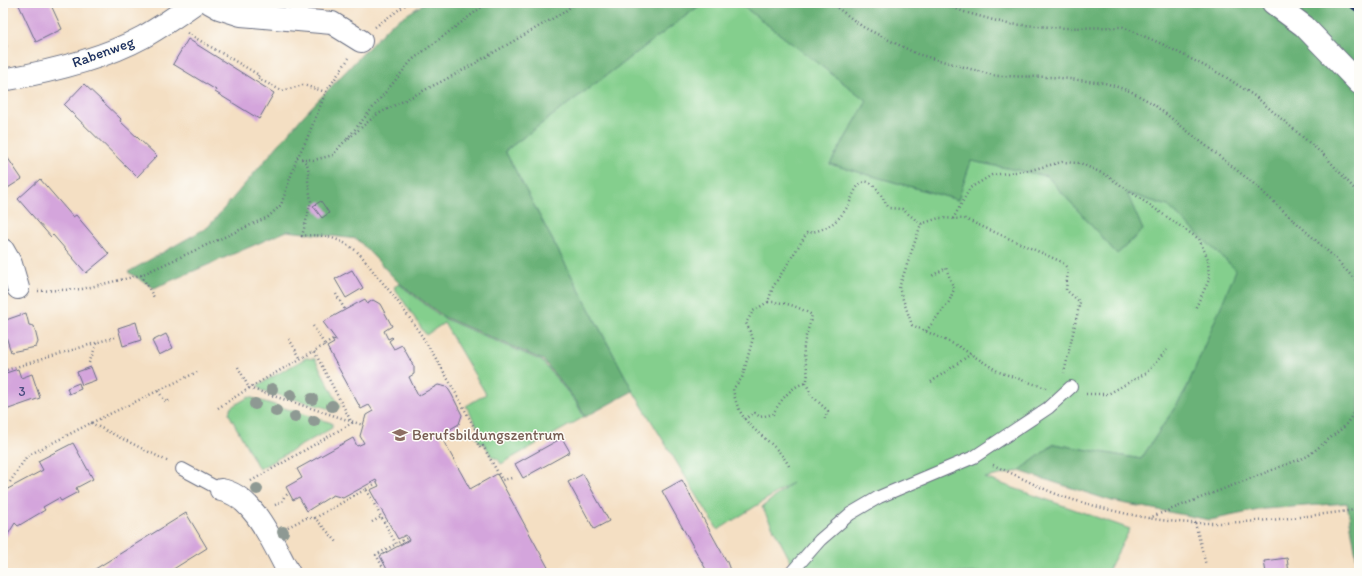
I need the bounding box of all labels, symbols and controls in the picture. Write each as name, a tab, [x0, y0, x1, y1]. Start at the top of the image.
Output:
street label: Rabenweg	[69, 32, 137, 72]
house number: 3	[18, 384, 26, 399]
school or university icon: Berufsbildungszentrum	[391, 426, 409, 444]
place label: Berufsbildungszentrum	[412, 426, 565, 444]

